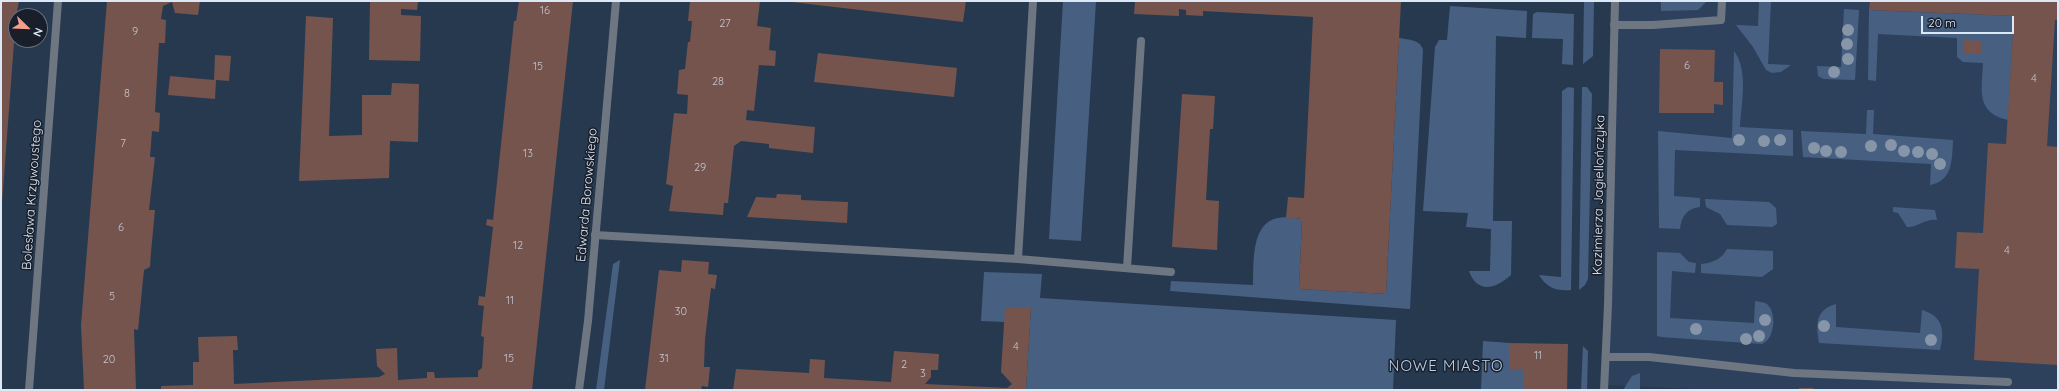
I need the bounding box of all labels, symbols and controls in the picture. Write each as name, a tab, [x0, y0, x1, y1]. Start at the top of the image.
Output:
house number: 16	[540, 4, 550, 18]
north arrow	[8, 8, 48, 48]
scale bar	[1923, 8, 2016, 34]
text: 20 m	[1928, 15, 1956, 30]
house number: 27	[719, 17, 731, 31]
house number: 9	[132, 25, 138, 39]
text: N	[30, 26, 46, 39]
house number: 6	[1684, 59, 1690, 73]
house number: 15	[533, 60, 543, 74]
house number: 4	[2031, 72, 2037, 86]
house number: 28	[712, 75, 724, 89]
house number: 8	[124, 87, 130, 101]
street label: Kazimierza Jagiellończyka	[1590, 115, 1608, 275]
street label: Bolesława Krzywoustego	[19, 119, 45, 271]
street label: Edwarda Borowskiego	[573, 127, 601, 263]
house number: 7	[120, 137, 126, 151]
house number: 13	[523, 147, 533, 161]
house number: 29	[694, 161, 706, 175]
house number: 6	[118, 221, 124, 235]
house number: 12	[513, 239, 523, 253]
house number: 4	[2004, 244, 2010, 258]
house number: 5	[109, 290, 115, 304]
house number: 11	[506, 294, 514, 308]
house number: 30	[675, 305, 687, 319]
house number: 4	[1013, 340, 1019, 354]
house number: 11	[1534, 349, 1542, 363]
house number: 15	[504, 352, 514, 366]
house number: 31	[659, 352, 669, 366]
house number: 20	[103, 353, 115, 367]
district label: NOWE MIASTO	[1389, 357, 1503, 375]
house number: 2	[901, 358, 907, 372]
house number: 3	[920, 367, 926, 381]

